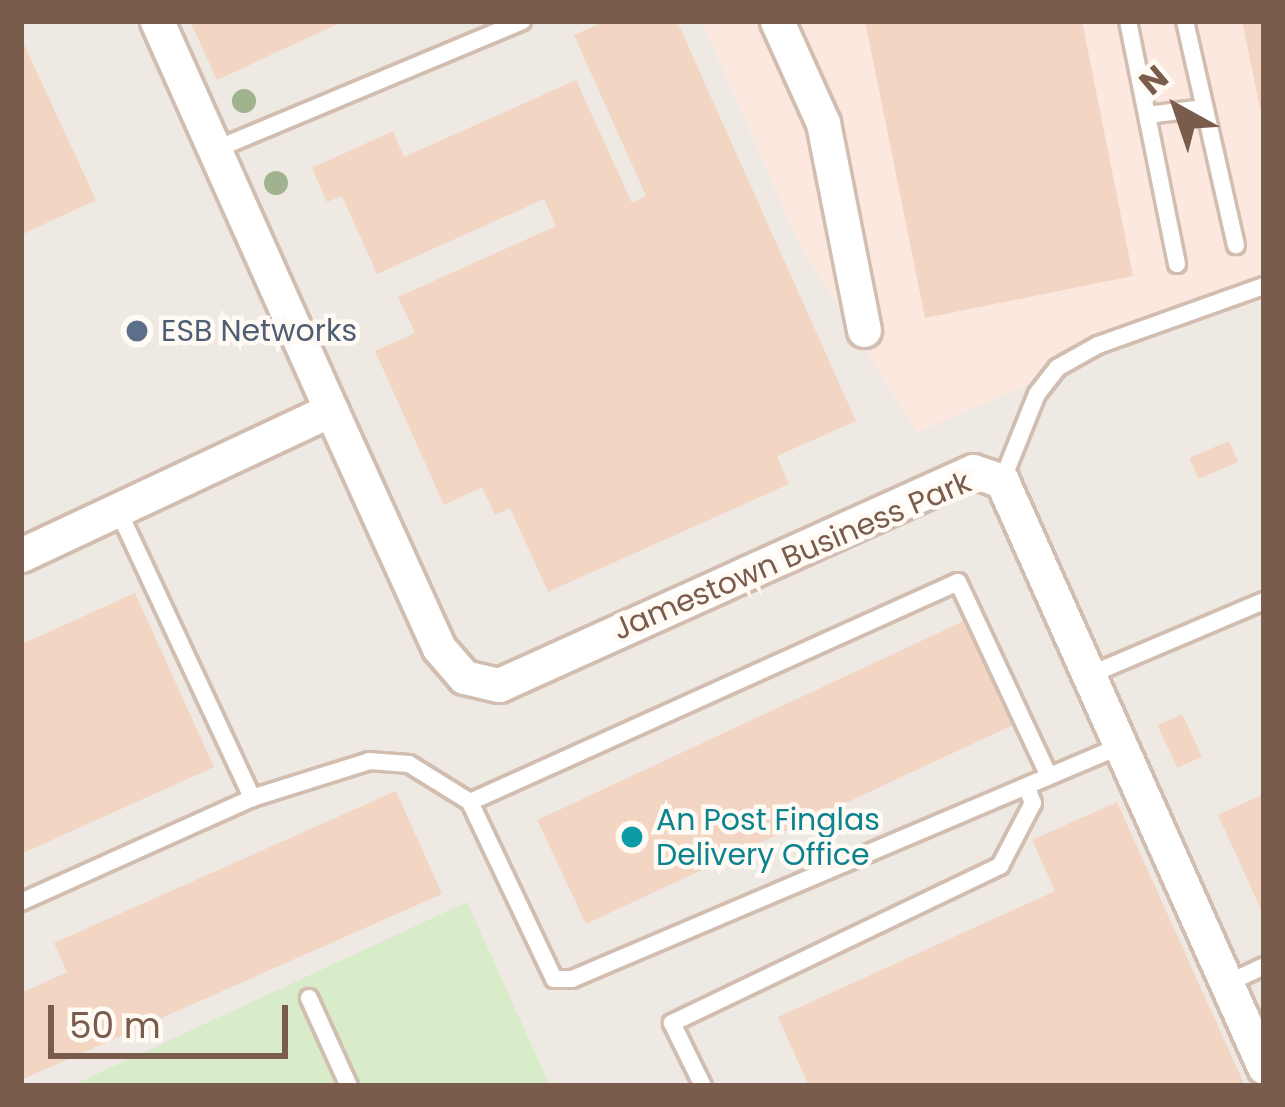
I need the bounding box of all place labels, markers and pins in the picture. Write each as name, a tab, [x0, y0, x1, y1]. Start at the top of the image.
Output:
place label: ESB Networks	[161, 313, 357, 349]
marker: ESB Networks	[124, 318, 150, 344]
place label: An Post Finglas Delivery Office	[656, 802, 880, 872]
marker: An Post Finglas Delivery Office	[619, 824, 645, 850]

